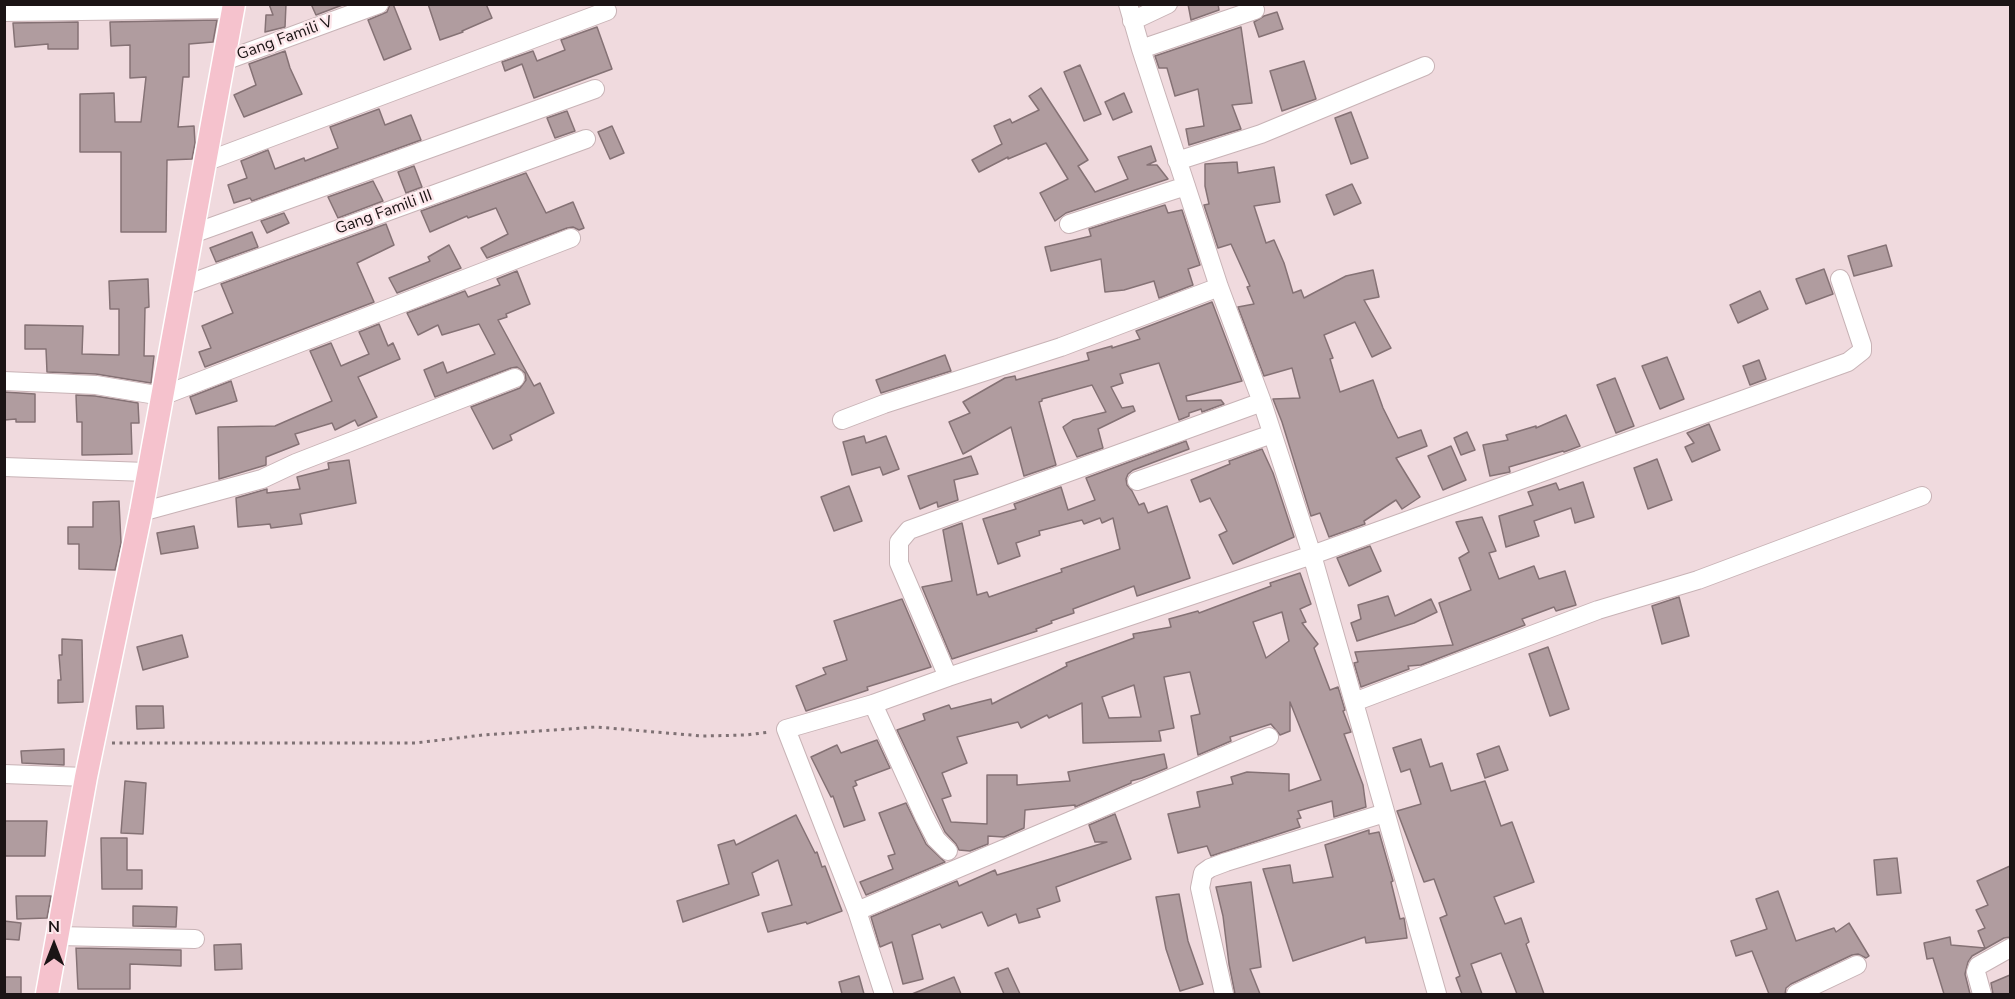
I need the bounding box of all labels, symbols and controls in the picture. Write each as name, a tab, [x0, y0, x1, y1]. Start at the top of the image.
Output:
street label: Gang Famili V	[234, 13, 336, 65]
street label: Gang Famili III	[333, 187, 435, 239]
north arrow	[24, 915, 84, 975]
text: N	[48, 916, 60, 938]

